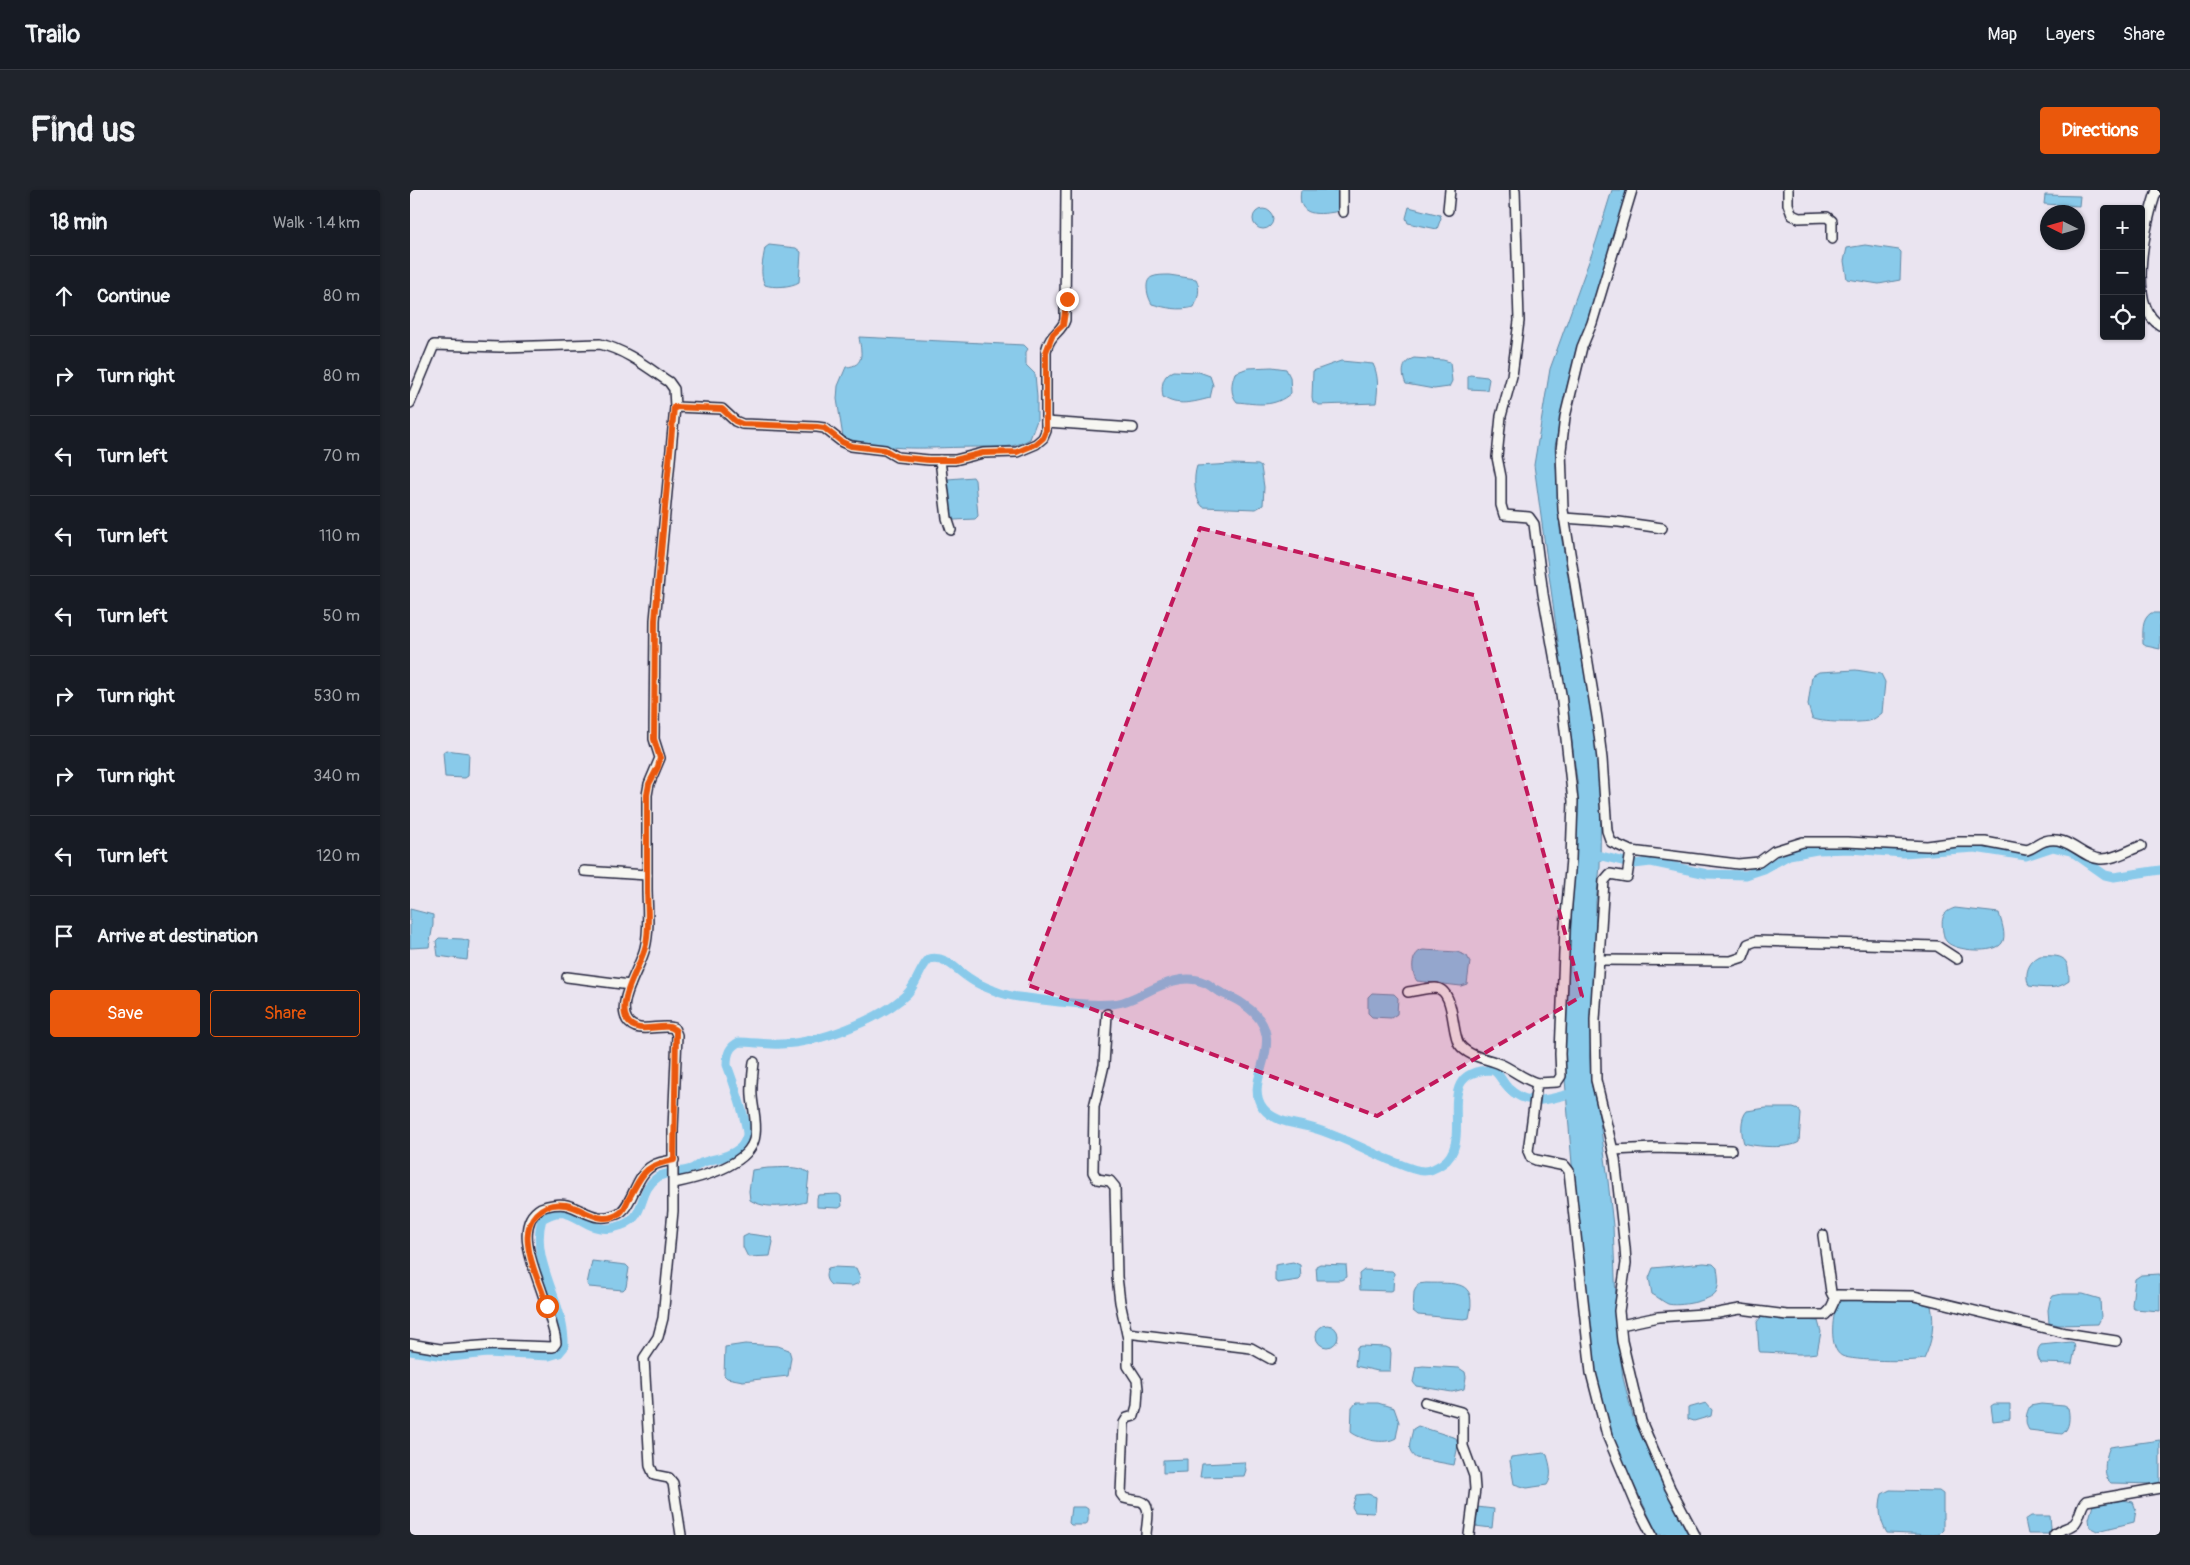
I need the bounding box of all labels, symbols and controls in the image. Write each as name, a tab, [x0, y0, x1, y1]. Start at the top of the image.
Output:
text: Trailo	[25, 20, 80, 49]
text: Map	[1988, 23, 2017, 46]
text: Layers	[2045, 23, 2095, 46]
text: Share	[2123, 23, 2165, 46]
button: Directions	[2040, 107, 2160, 154]
text: Find us	[30, 108, 135, 152]
north arrow	[2040, 205, 2085, 250]
map controls	[2100, 205, 2145, 340]
button: +	[2100, 205, 2145, 250]
text: 18 min	[50, 209, 107, 236]
text: Walk · 1.4 km	[273, 213, 360, 233]
button: −	[2100, 250, 2145, 295]
icon: ahead	[50, 282, 78, 310]
text: Continue	[97, 284, 170, 308]
text: 80 m	[323, 286, 360, 306]
route end	[1056, 288, 1079, 311]
button: locate	[2100, 295, 2145, 340]
icon: right	[50, 362, 78, 390]
text: Turn right	[97, 364, 175, 388]
text: 80 m	[323, 366, 360, 386]
icon: left	[50, 442, 78, 470]
text: Turn left	[97, 444, 167, 468]
text: 70 m	[323, 446, 360, 466]
icon: left	[50, 522, 78, 550]
text: Turn left	[97, 524, 167, 548]
text: 110 m	[319, 526, 360, 546]
icon: left	[50, 602, 78, 630]
text: Turn left	[97, 604, 167, 628]
text: 50 m	[323, 606, 360, 626]
icon: right	[50, 682, 78, 710]
text: Turn right	[97, 684, 175, 708]
text: 530 m	[314, 686, 360, 706]
icon: right	[50, 762, 78, 790]
text: Turn right	[97, 764, 175, 788]
text: 340 m	[313, 766, 360, 786]
icon: left	[50, 842, 78, 870]
text: Turn left	[97, 844, 167, 868]
text: 120 m	[316, 846, 360, 866]
icon: arrive	[50, 922, 78, 950]
text: Arrive at destination	[97, 924, 258, 948]
button: Save	[50, 990, 200, 1037]
button: Share	[210, 990, 360, 1037]
route start	[536, 1295, 559, 1318]

